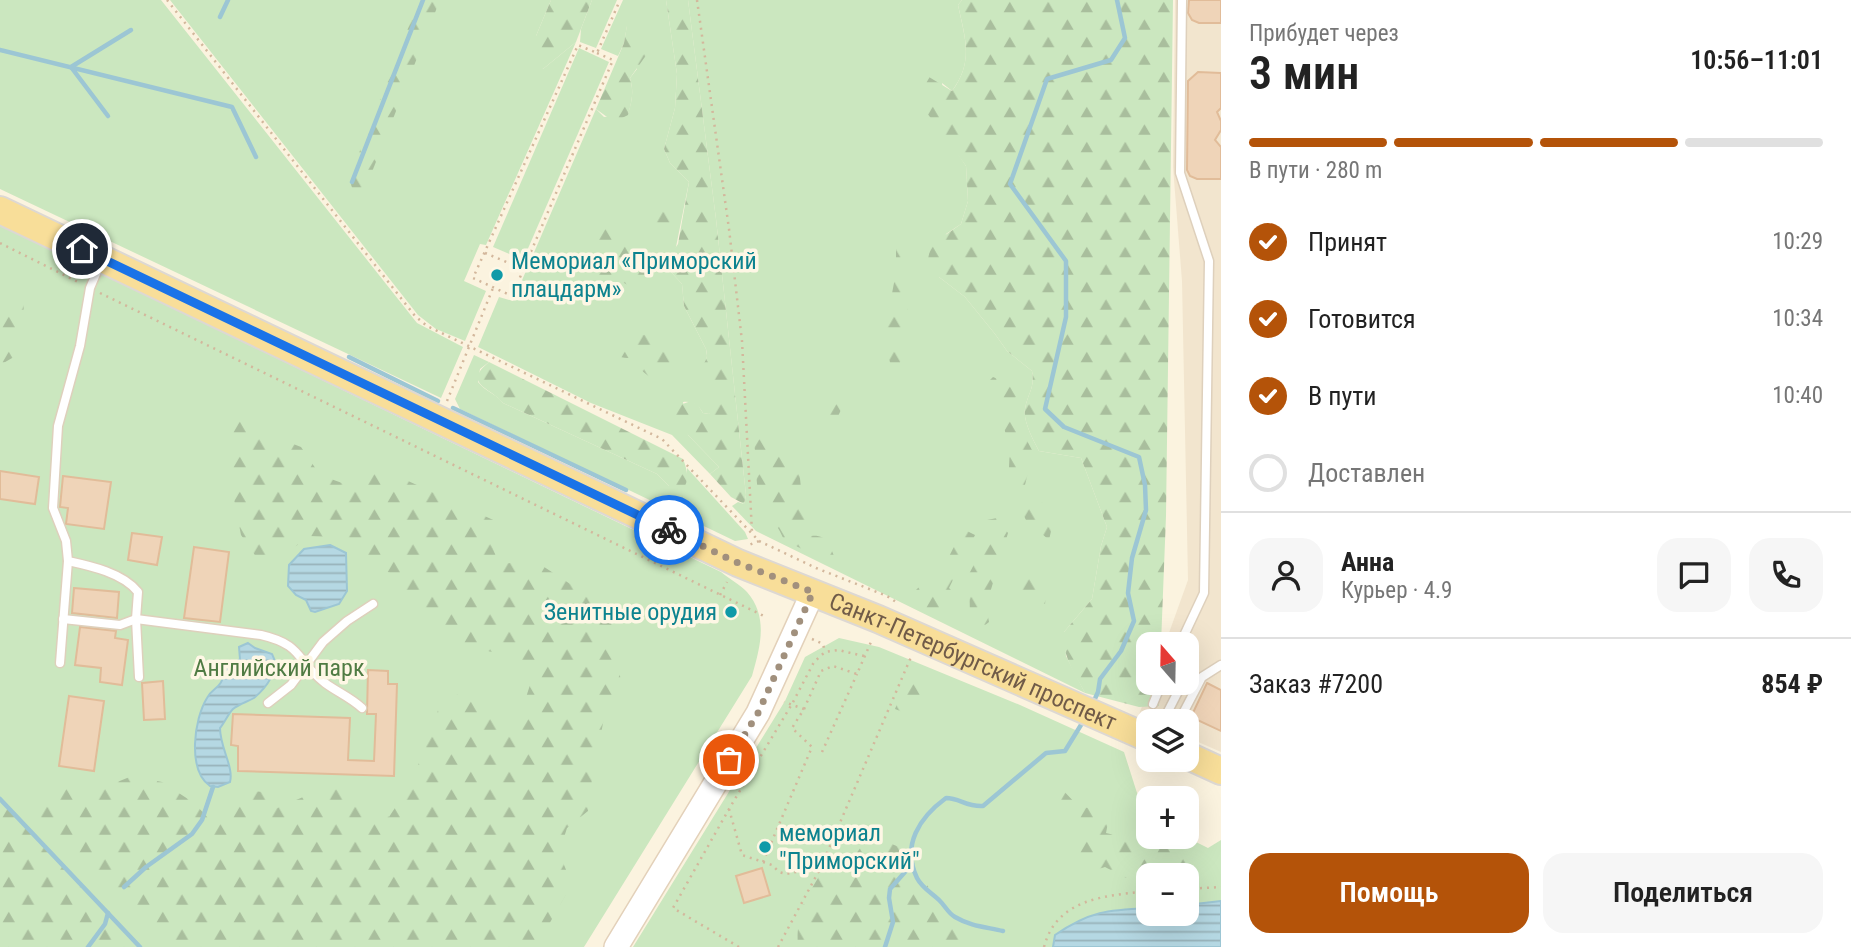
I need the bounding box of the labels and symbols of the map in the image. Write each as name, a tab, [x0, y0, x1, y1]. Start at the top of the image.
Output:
pin	[52, 219, 112, 279]
place label: Мемориал «Приморский плацдарм»	[511, 247, 757, 303]
marker: Мемориал «Приморский плацдарм»	[489, 267, 505, 283]
courier	[634, 495, 704, 565]
street label: Санкт-Петербургский проспект	[825, 587, 1121, 736]
place label: Зенитные орудия	[544, 598, 717, 626]
marker: Зенитные орудия	[723, 604, 739, 620]
north arrow	[1136, 632, 1199, 695]
park label: Английский парк	[194, 654, 365, 682]
pin	[699, 730, 759, 790]
place label: мемориал "Приморский"	[779, 819, 920, 875]
marker: мемориал "Приморский"	[757, 839, 773, 855]

